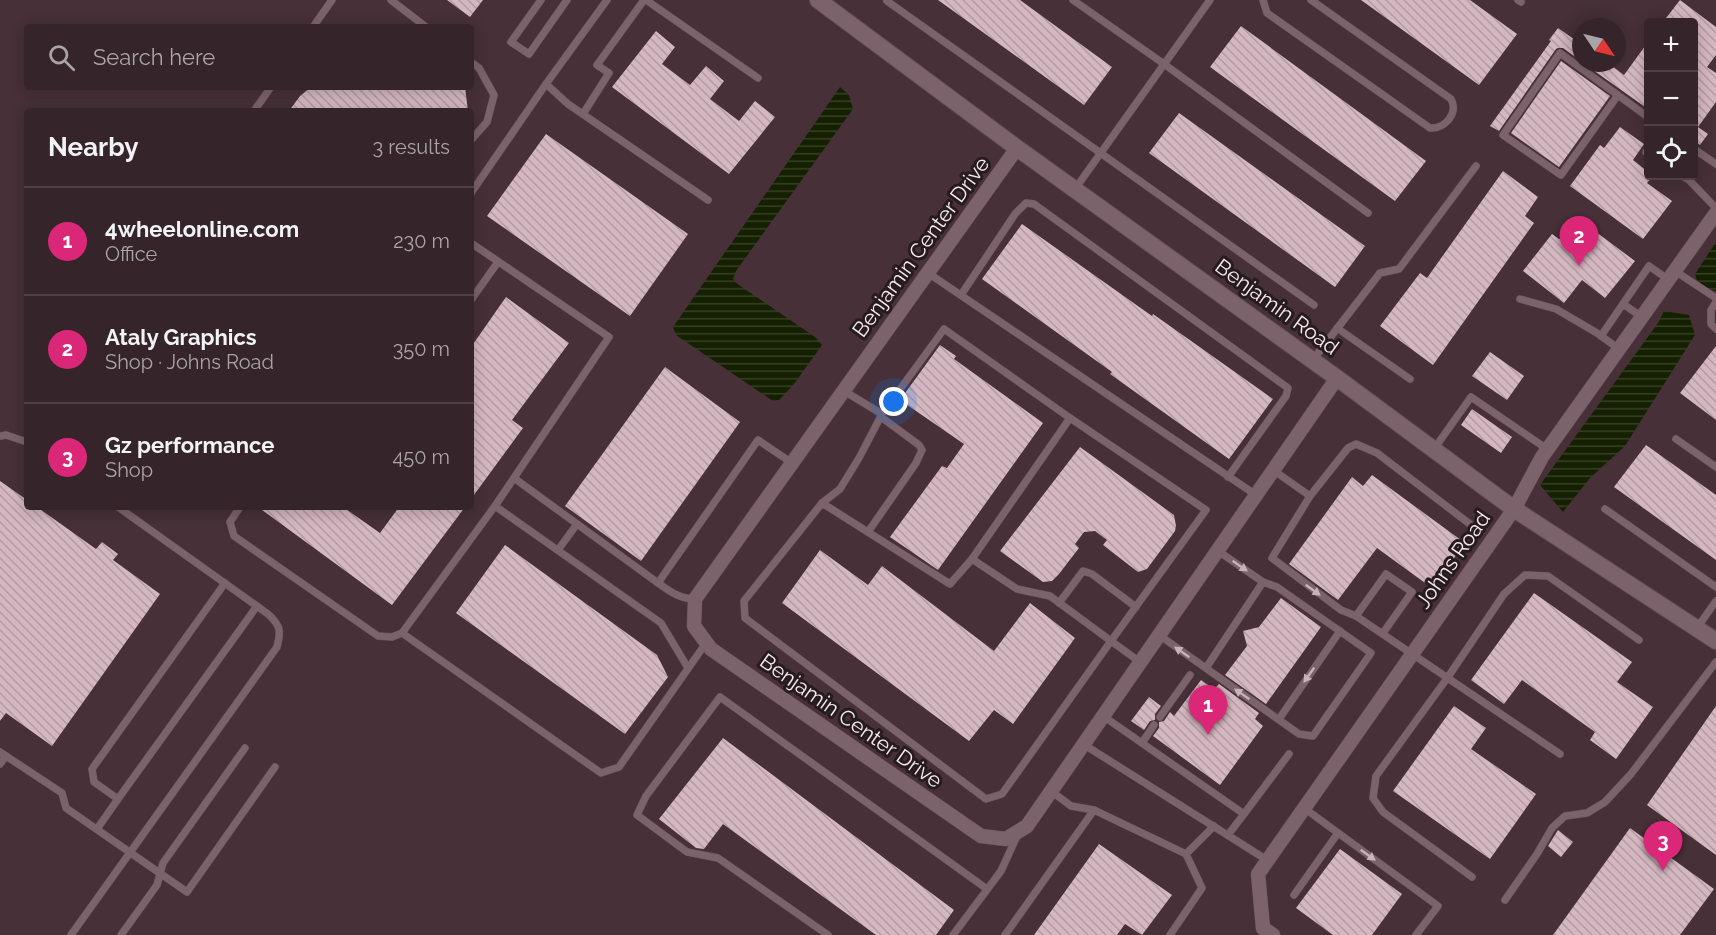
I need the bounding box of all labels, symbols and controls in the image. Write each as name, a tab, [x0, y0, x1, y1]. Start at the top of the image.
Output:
north arrow	[1572, 18, 1626, 72]
map controls	[1644, 18, 1698, 180]
button: +	[1644, 18, 1698, 72]
search box	[24, 24, 474, 90]
icon: search	[45, 41, 78, 74]
text: Search here	[93, 44, 215, 70]
button: −	[1644, 72, 1698, 126]
button: locate	[1644, 126, 1698, 180]
text: Nearby	[48, 132, 138, 162]
text: 3 results	[372, 135, 450, 159]
street label: Benjamin Center Drive	[847, 152, 994, 342]
text: 4wheelonline.com	[105, 216, 299, 242]
pin: 2	[1560, 216, 1598, 266]
text: 1	[63, 229, 72, 253]
text: 230 m	[393, 229, 450, 253]
text: Office	[105, 242, 157, 266]
street label: Benjamin Road	[1211, 253, 1344, 360]
text: Ataly Graphics	[105, 324, 257, 350]
text: 2	[62, 337, 73, 361]
text: 350 m	[393, 337, 450, 361]
text: Shop · Johns Road	[105, 350, 274, 374]
your location	[879, 387, 908, 416]
text: Gz performance	[105, 432, 274, 458]
text: 3	[62, 445, 73, 469]
text: 450 m	[392, 445, 450, 469]
text: Shop	[105, 458, 153, 482]
street label: Johns Road	[1410, 506, 1495, 613]
one-way arrow	[1232, 560, 1248, 572]
one-way arrow	[1305, 583, 1320, 595]
one-way arrow	[1175, 646, 1191, 658]
street label: Benjamin Center Drive	[755, 648, 947, 793]
one-way arrow	[1303, 667, 1315, 683]
pin: 1	[1188, 686, 1228, 735]
one-way arrow	[1235, 688, 1251, 700]
pin: 3	[1644, 822, 1682, 871]
one-way arrow	[1359, 849, 1375, 861]

